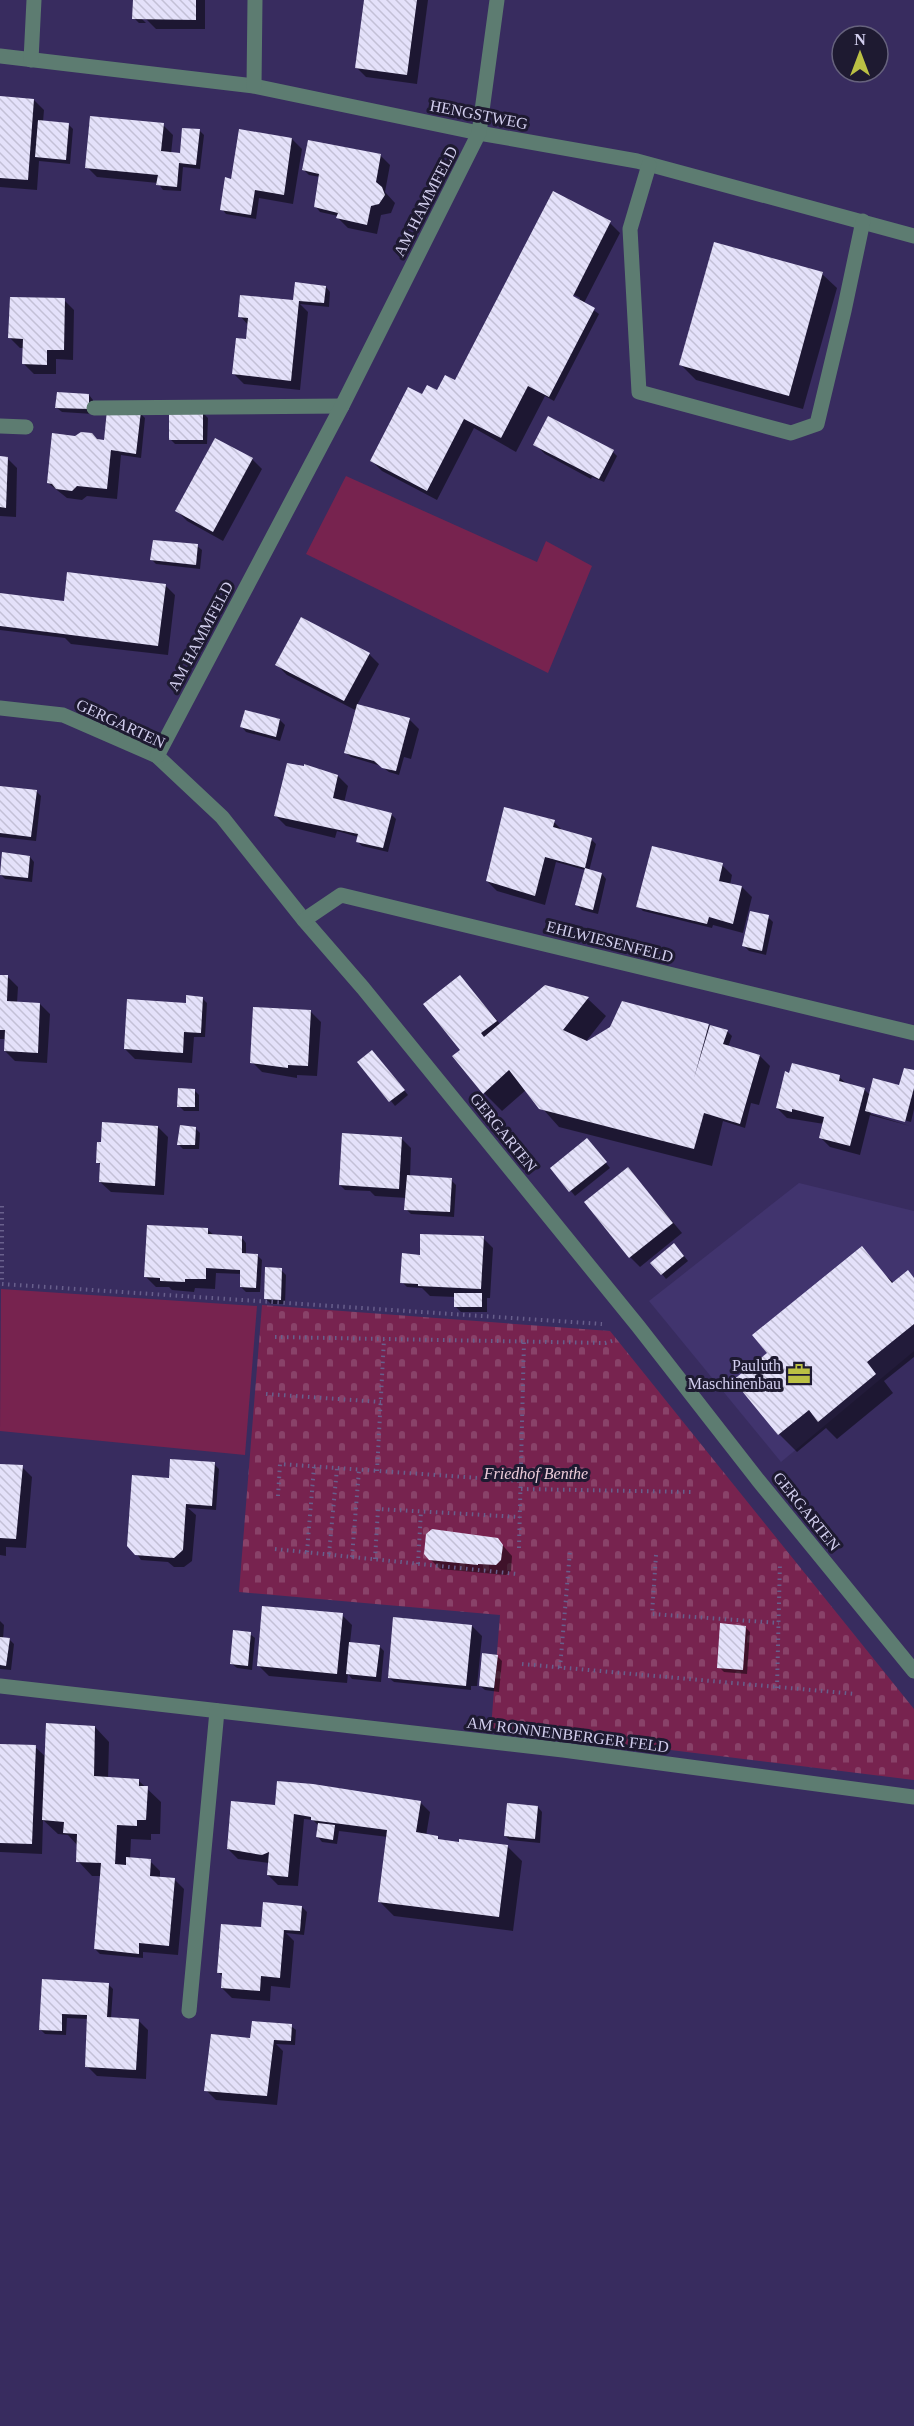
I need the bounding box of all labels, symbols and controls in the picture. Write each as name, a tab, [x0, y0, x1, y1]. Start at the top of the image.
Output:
north arrow	[830, 24, 890, 84]
text: N	[854, 31, 866, 48]
street label: HENGSTWEG	[428, 97, 530, 132]
street label: AM HAMMFELD	[390, 143, 461, 259]
street label: AM HAMMFELD	[164, 579, 236, 694]
street label: GERGARTEN	[74, 695, 168, 752]
street label: EHLWIESENFELD	[545, 917, 675, 965]
street label: GERGARTEN	[467, 1090, 541, 1175]
place label: Pauluth Maschinenbau	[688, 1357, 781, 1392]
office icon: Pauluth Maschinenbau	[786, 1361, 812, 1387]
park label: Friedhof Benthe	[483, 1465, 588, 1483]
street label: GERGARTEN	[770, 1469, 844, 1554]
street label: AM RONNENBERGER FELD	[466, 1714, 670, 1755]

